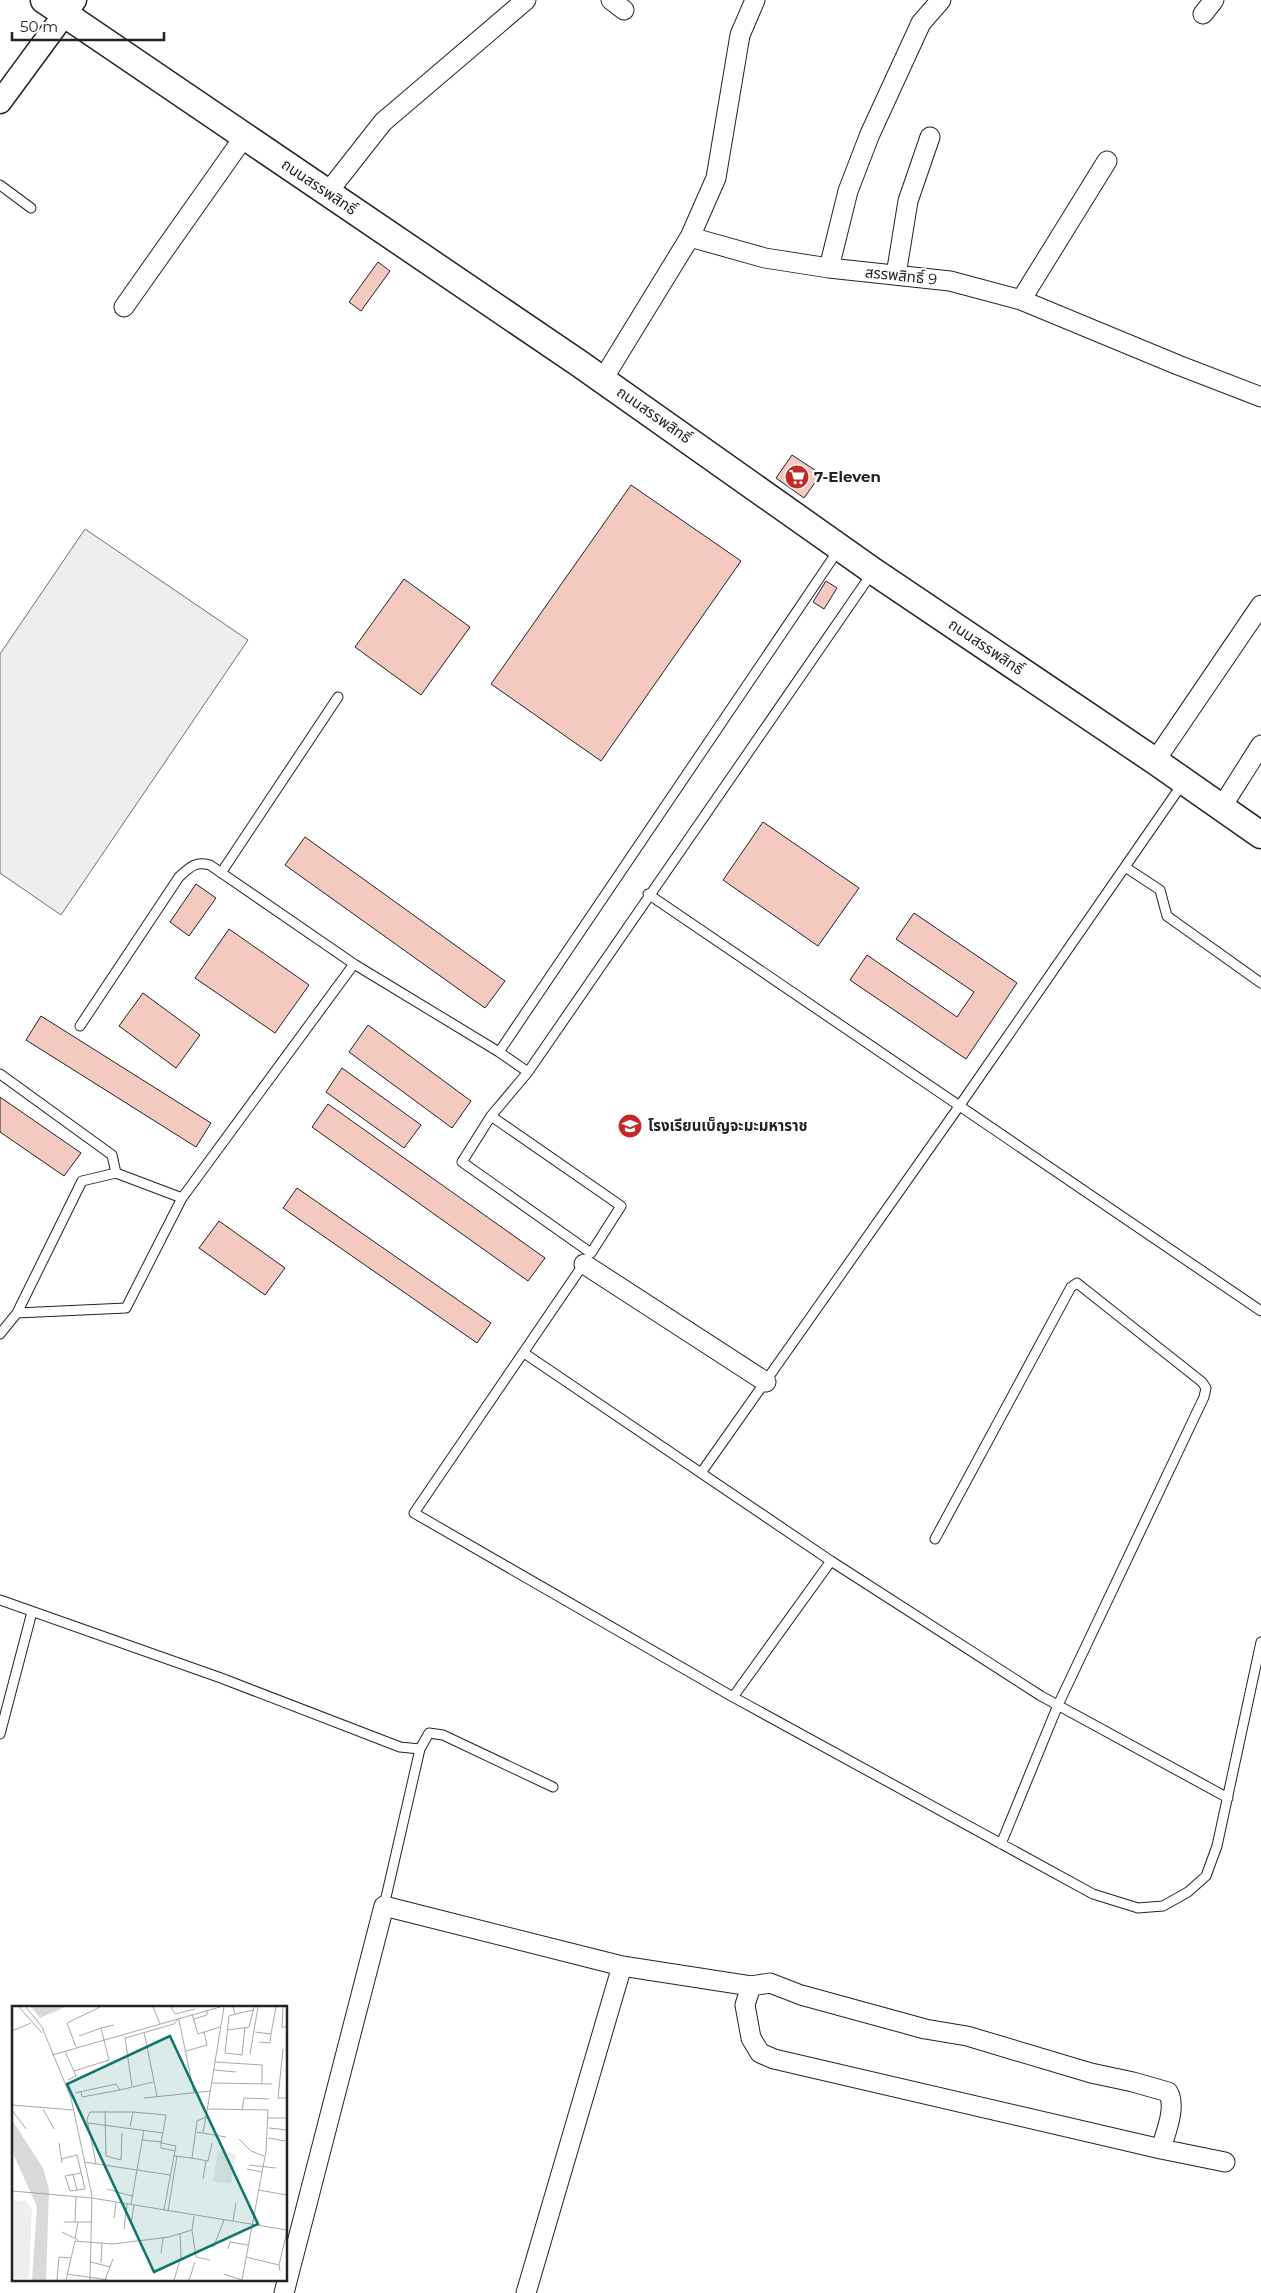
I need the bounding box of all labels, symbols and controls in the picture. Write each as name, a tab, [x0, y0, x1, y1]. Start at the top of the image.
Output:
scale bar	[12, 10, 165, 42]
text: 50 m	[20, 17, 58, 36]
street label: ถนนสรรพสิทธิ์	[278, 154, 361, 219]
street label: สรรพสิทธิ์ 9	[864, 262, 938, 289]
street label: ถนนสรรพสิทธิ์	[613, 382, 696, 447]
supermarket icon: 7-Eleven	[784, 464, 810, 490]
place label: 7-Eleven	[814, 467, 881, 486]
street label: ถนนสรรพสิทธิ์	[945, 614, 1028, 679]
school or university icon: โรงเรียนเบ็ญจะมะมหาราช	[617, 1113, 643, 1139]
place label: โรงเรียนเบ็ญจะมะมหาราช	[648, 1116, 808, 1135]
inset map	[12, 2006, 288, 2280]

